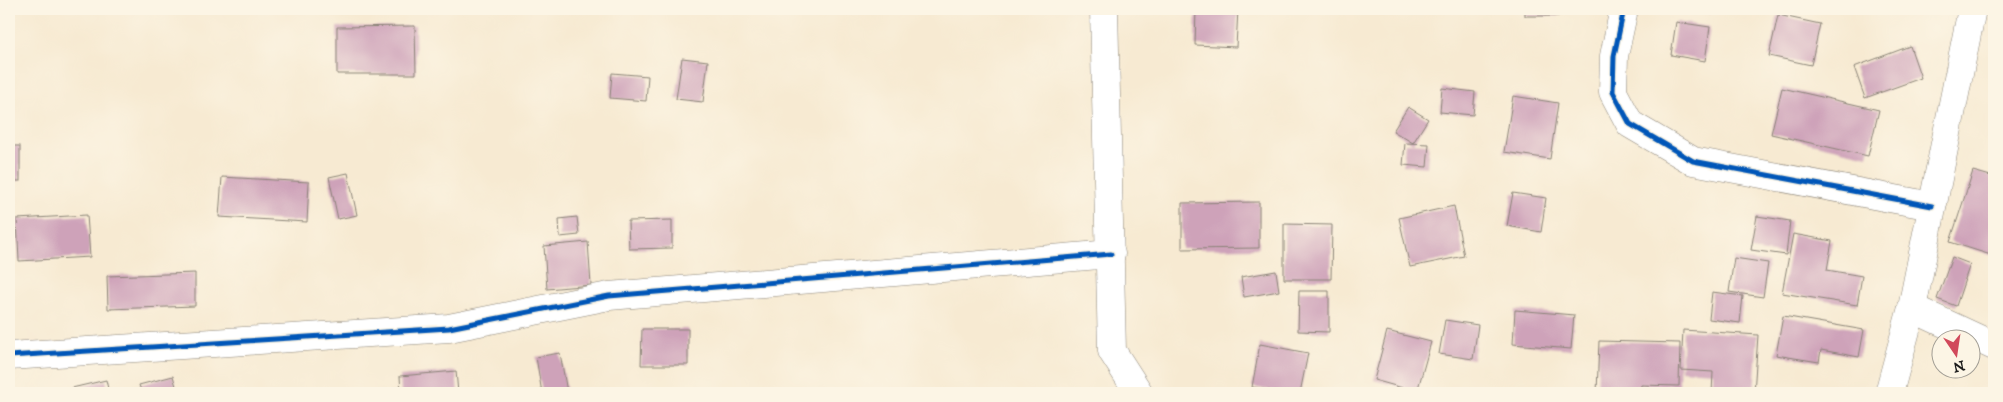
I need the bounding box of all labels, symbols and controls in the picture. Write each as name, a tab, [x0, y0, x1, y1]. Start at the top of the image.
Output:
north arrow	[1930, 330, 1980, 380]
text: N	[1951, 356, 1966, 376]

